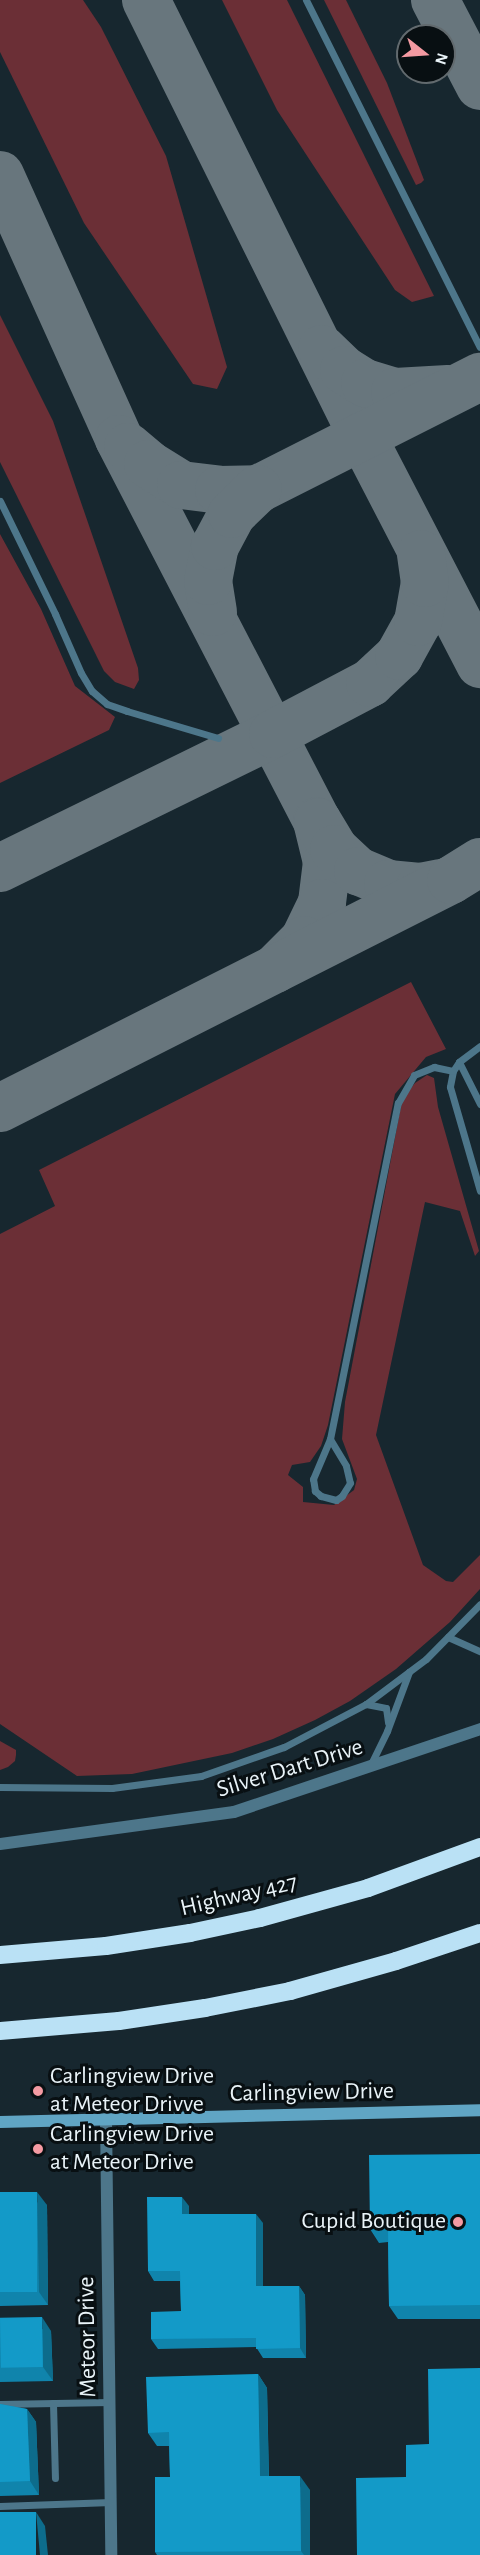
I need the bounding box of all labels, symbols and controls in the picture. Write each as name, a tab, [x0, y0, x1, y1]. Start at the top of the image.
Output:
north arrow	[396, 24, 456, 84]
text: N	[432, 51, 451, 66]
street label: Silver Dart Drive	[213, 1733, 367, 1805]
street label: Highway 427	[178, 1869, 300, 1923]
place label: Carlingview Drive at Meteor Drivve	[50, 2063, 214, 2119]
street label: Carlingview Drive	[230, 2077, 394, 2109]
marker: Carlingview Drive at Meteor Drivve	[31, 2084, 45, 2098]
place label: Carlingview Drive at Meteor Drive	[50, 2121, 214, 2177]
marker: Carlingview Drive at Meteor Drive	[31, 2142, 45, 2156]
place label: Cupid Boutique	[302, 2208, 446, 2236]
marker: Cupid Boutique	[451, 2215, 465, 2229]
street label: Meteor Drive	[73, 2276, 103, 2398]

